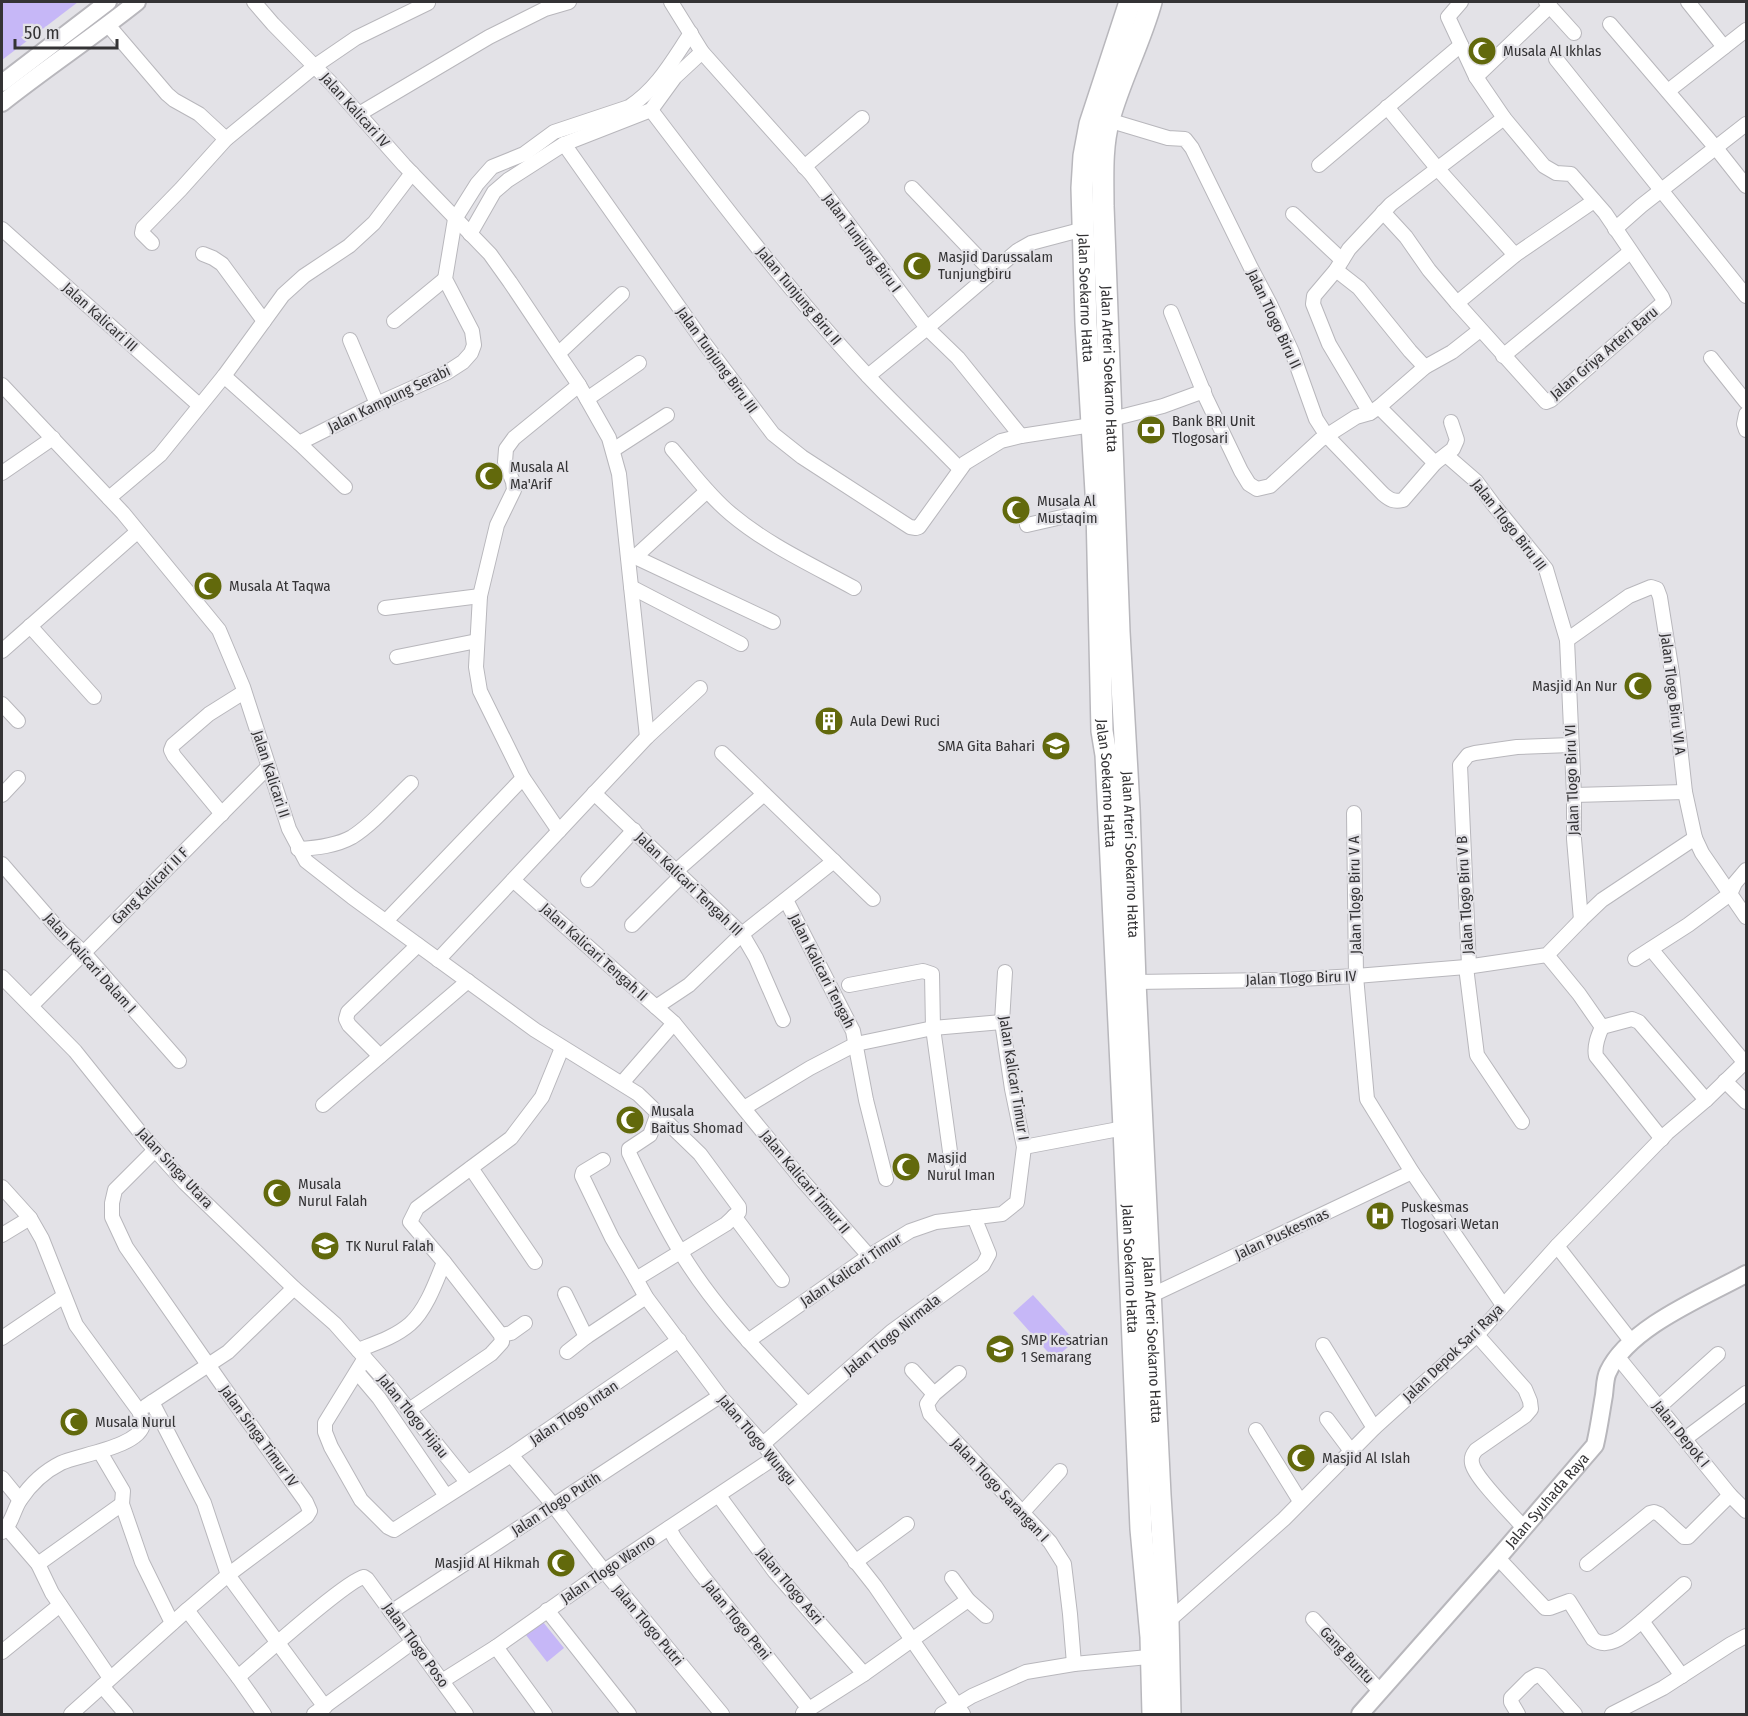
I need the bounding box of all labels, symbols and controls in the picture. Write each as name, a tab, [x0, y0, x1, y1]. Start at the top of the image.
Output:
scale bar	[15, 12, 117, 50]
text: 50 m	[24, 22, 60, 44]
mosque icon: Musala Al Ikhlas	[1466, 35, 1498, 67]
place label: Musala Al Ikhlas	[1503, 42, 1602, 60]
street label: Jalan Kalicari IV	[317, 69, 394, 151]
street label: Jalan Tunjung Biru I	[819, 190, 905, 296]
street label: Jalan Soekarno Hatta	[1074, 233, 1097, 363]
street label: Jalan Tunjung Biru II	[753, 243, 845, 349]
place label: Masjid Darussalam Tunjungbiru	[938, 248, 1053, 283]
mosque icon: Masjid Darussalam Tunjungbiru	[901, 250, 933, 282]
street label: Jalan Tlogo Biru II	[1243, 267, 1305, 371]
street label: Jalan Kalicari III	[59, 279, 141, 355]
street label: Jalan Arteri Soekarno Hatta	[1097, 285, 1121, 453]
street label: Jalan Griya Arteri Baru	[1546, 303, 1662, 403]
street label: Jalan Tunjung Biru III	[673, 304, 761, 416]
street label: Jalan Kampung Serabi	[325, 362, 453, 436]
place label: Bank BRI Unit Tlogosari	[1172, 412, 1255, 447]
bank icon: Bank BRI Unit Tlogosari	[1135, 414, 1167, 446]
place label: Musala Al Ma'Arif	[510, 458, 569, 493]
mosque icon: Musala Al Ma'Arif	[473, 460, 505, 492]
street label: Jalan Tlogo Biru III	[1468, 476, 1550, 574]
place label: Musala Al Mustaqim	[1037, 492, 1097, 527]
mosque icon: Musala Al Mustaqim	[1000, 494, 1032, 526]
mosque icon: Musala At Taqwa	[192, 570, 224, 602]
place label: Musala At Taqwa	[229, 577, 331, 595]
street label: Jalan Tlogo Biru VI A	[1657, 632, 1689, 756]
mosque icon: Masjid An Nur	[1622, 670, 1654, 702]
place label: Masjid An Nur	[1532, 677, 1618, 695]
building icon: Aula Dewi Ruci	[813, 705, 845, 737]
place label: Aula Dewi Ruci	[850, 712, 940, 730]
street label: Jalan Soekarno Hatta	[1093, 719, 1119, 848]
street label: Jalan Tlogo Biru VI	[1561, 724, 1583, 836]
street label: Jalan Kalicari II	[248, 728, 294, 820]
school or university icon: SMA Gita Bahari	[1040, 730, 1072, 762]
place label: SMA Gita Bahari	[938, 737, 1035, 755]
street label: Jalan Arteri Soekarno Hatta	[1118, 771, 1142, 938]
street label: Jalan Kalicari Tengah III	[632, 828, 746, 940]
street label: Jalan Tlogo Biru V B	[1453, 835, 1477, 955]
street label: Jalan Tlogo Biru V A	[1345, 836, 1365, 954]
street label: Gang Kalicari II F	[108, 844, 192, 928]
street label: Jalan Kalicari Tengah II	[537, 899, 651, 1005]
street label: Jalan Kalicari Dalam I	[40, 909, 140, 1017]
street label: Jalan Kalicari Tengah	[785, 911, 859, 1031]
street label: Jalan Tlogo Biru IV	[1245, 967, 1357, 989]
street label: Jalan Kalicari Timur I	[995, 1015, 1033, 1141]
place label: Musala Baitus Shomad	[651, 1102, 743, 1137]
mosque icon: Musala Baitus Shomad	[614, 1104, 646, 1136]
street label: Jalan Singa Utara	[133, 1124, 217, 1212]
street label: Jalan Kalicari Timur II	[756, 1127, 854, 1237]
place label: Masjid Nurul Iman	[927, 1149, 995, 1184]
mosque icon: Masjid Nurul Iman	[890, 1151, 922, 1183]
place label: Musala Nurul Falah	[298, 1175, 368, 1210]
mosque icon: Musala Nurul Falah	[261, 1177, 293, 1209]
place label: Puskesmas Tlogosari Wetan	[1401, 1198, 1499, 1233]
hospital icon: Puskesmas Tlogosari Wetan	[1364, 1200, 1396, 1232]
street label: Jalan Soekarno Hatta	[1118, 1204, 1142, 1333]
street label: Jalan Puskesmas	[1232, 1204, 1332, 1264]
street label: Jalan Kalicari Timur	[797, 1229, 906, 1311]
school or university icon: TK Nurul Falah	[309, 1230, 341, 1262]
place label: TK Nurul Falah	[346, 1237, 434, 1255]
street label: Jalan Arteri Soekarno Hatta	[1139, 1256, 1165, 1424]
street label: Jalan Tlogo Nirmala	[840, 1291, 944, 1379]
street label: Jalan Depok Sari Raya	[1399, 1300, 1507, 1406]
place label: SMP Kesatrian 1 Semarang	[1021, 1331, 1108, 1366]
school or university icon: SMP Kesatrian 1 Semarang	[984, 1333, 1016, 1365]
street label: Jalan Tlogo Hijau	[374, 1370, 452, 1462]
street label: Jalan Tlogo Intan	[526, 1377, 622, 1449]
street label: Jalan Singa Timur IV	[216, 1382, 302, 1491]
street label: Jalan Tlogo Wungu	[714, 1391, 800, 1489]
street label: Jalan Depok I	[1649, 1397, 1713, 1471]
mosque icon: Musala Nurul	[58, 1406, 90, 1438]
place label: Musala Nurul	[95, 1413, 176, 1431]
street label: Jalan Tlogo Sarangan I	[947, 1434, 1053, 1546]
mosque icon: Masjid Al Islah	[1285, 1442, 1317, 1474]
place label: Masjid Al Islah	[1322, 1449, 1410, 1467]
street label: Jalan Syuhada Raya	[1502, 1450, 1593, 1552]
street label: Jalan Tlogo Putih	[508, 1468, 604, 1540]
street label: Jalan Tlogo Warno	[557, 1531, 659, 1607]
street label: Jalan Tlogo Asri	[753, 1544, 827, 1628]
mosque icon: Masjid Al Hikmah	[545, 1547, 577, 1579]
place label: Masjid Al Hikmah	[435, 1554, 540, 1572]
street label: Jalan Tlogo Peni	[699, 1577, 775, 1663]
street label: Jalan Tlogo Putri	[609, 1581, 687, 1669]
street label: Jalan Tlogo Poso	[379, 1599, 453, 1691]
street label: Gang Buntu	[1316, 1623, 1378, 1687]

